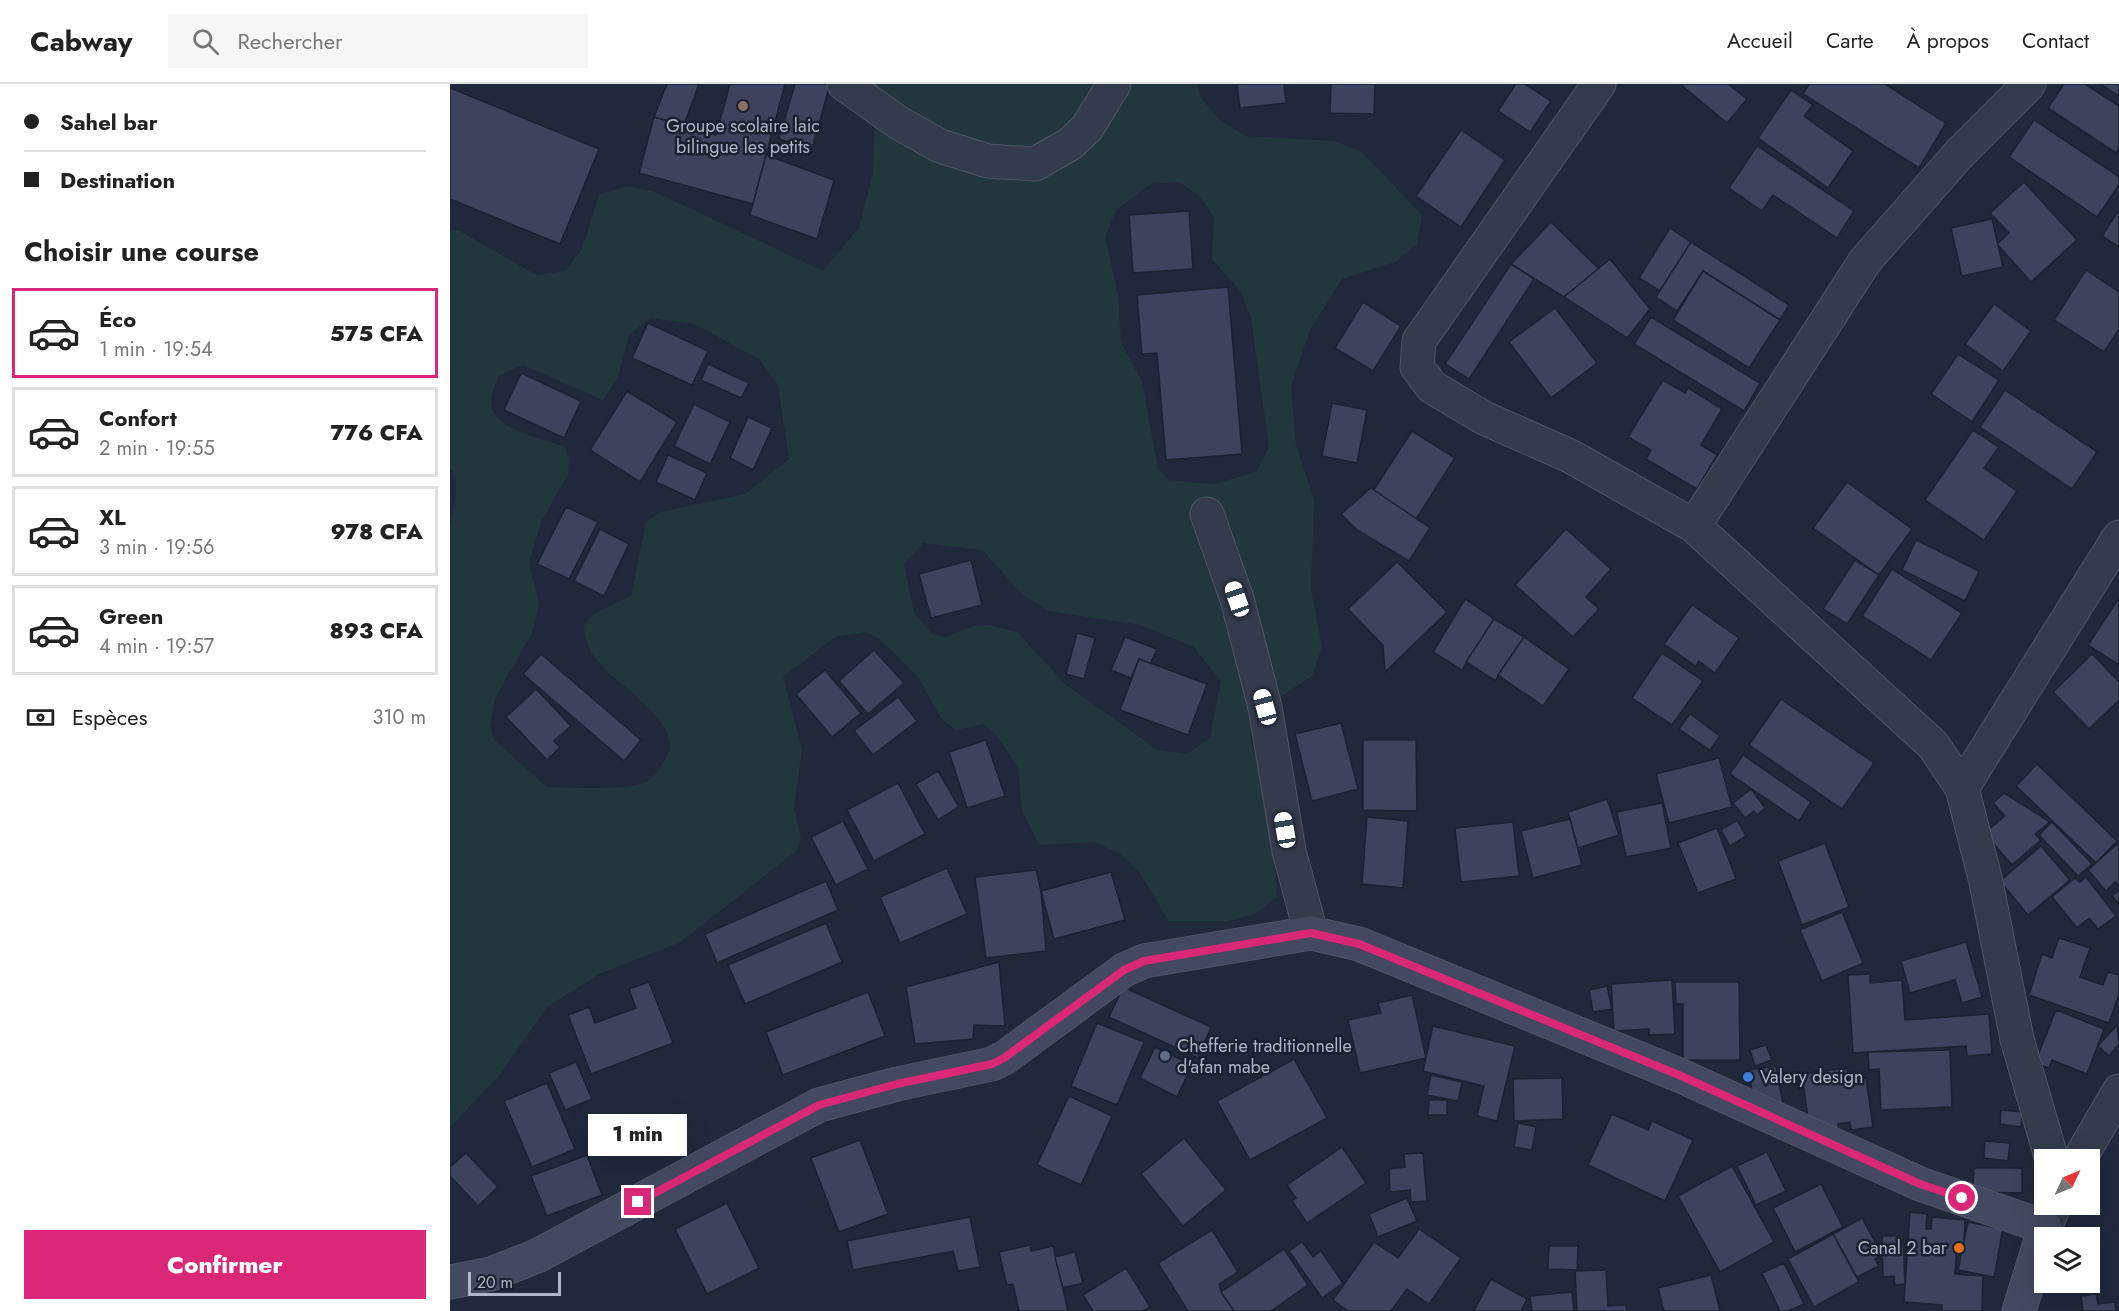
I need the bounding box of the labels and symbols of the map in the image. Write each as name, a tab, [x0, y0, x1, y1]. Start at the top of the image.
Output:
marker: Groupe scolaire laic bilingue les petits	[736, 99, 750, 113]
place label: Groupe scolaire laic bilingue les petits	[666, 113, 820, 160]
car	[1223, 579, 1251, 619]
car	[1252, 687, 1278, 727]
car	[1273, 811, 1297, 849]
place label: Chefferie traditionnelle d'afan mabe	[1177, 1033, 1352, 1080]
marker: Chefferie traditionnelle d'afan mabe	[1158, 1049, 1172, 1063]
place label: Valery design	[1760, 1064, 1863, 1090]
marker: Valery design	[1741, 1070, 1755, 1084]
callout: 1 min	[588, 1115, 687, 1157]
north arrow	[2034, 1149, 2100, 1215]
route start	[1948, 1184, 1975, 1211]
route end	[624, 1188, 651, 1215]
place label: Canal 2 bar	[1858, 1235, 1948, 1261]
marker: Canal 2 bar	[1952, 1241, 1966, 1255]
scale bar	[468, 1269, 561, 1296]

